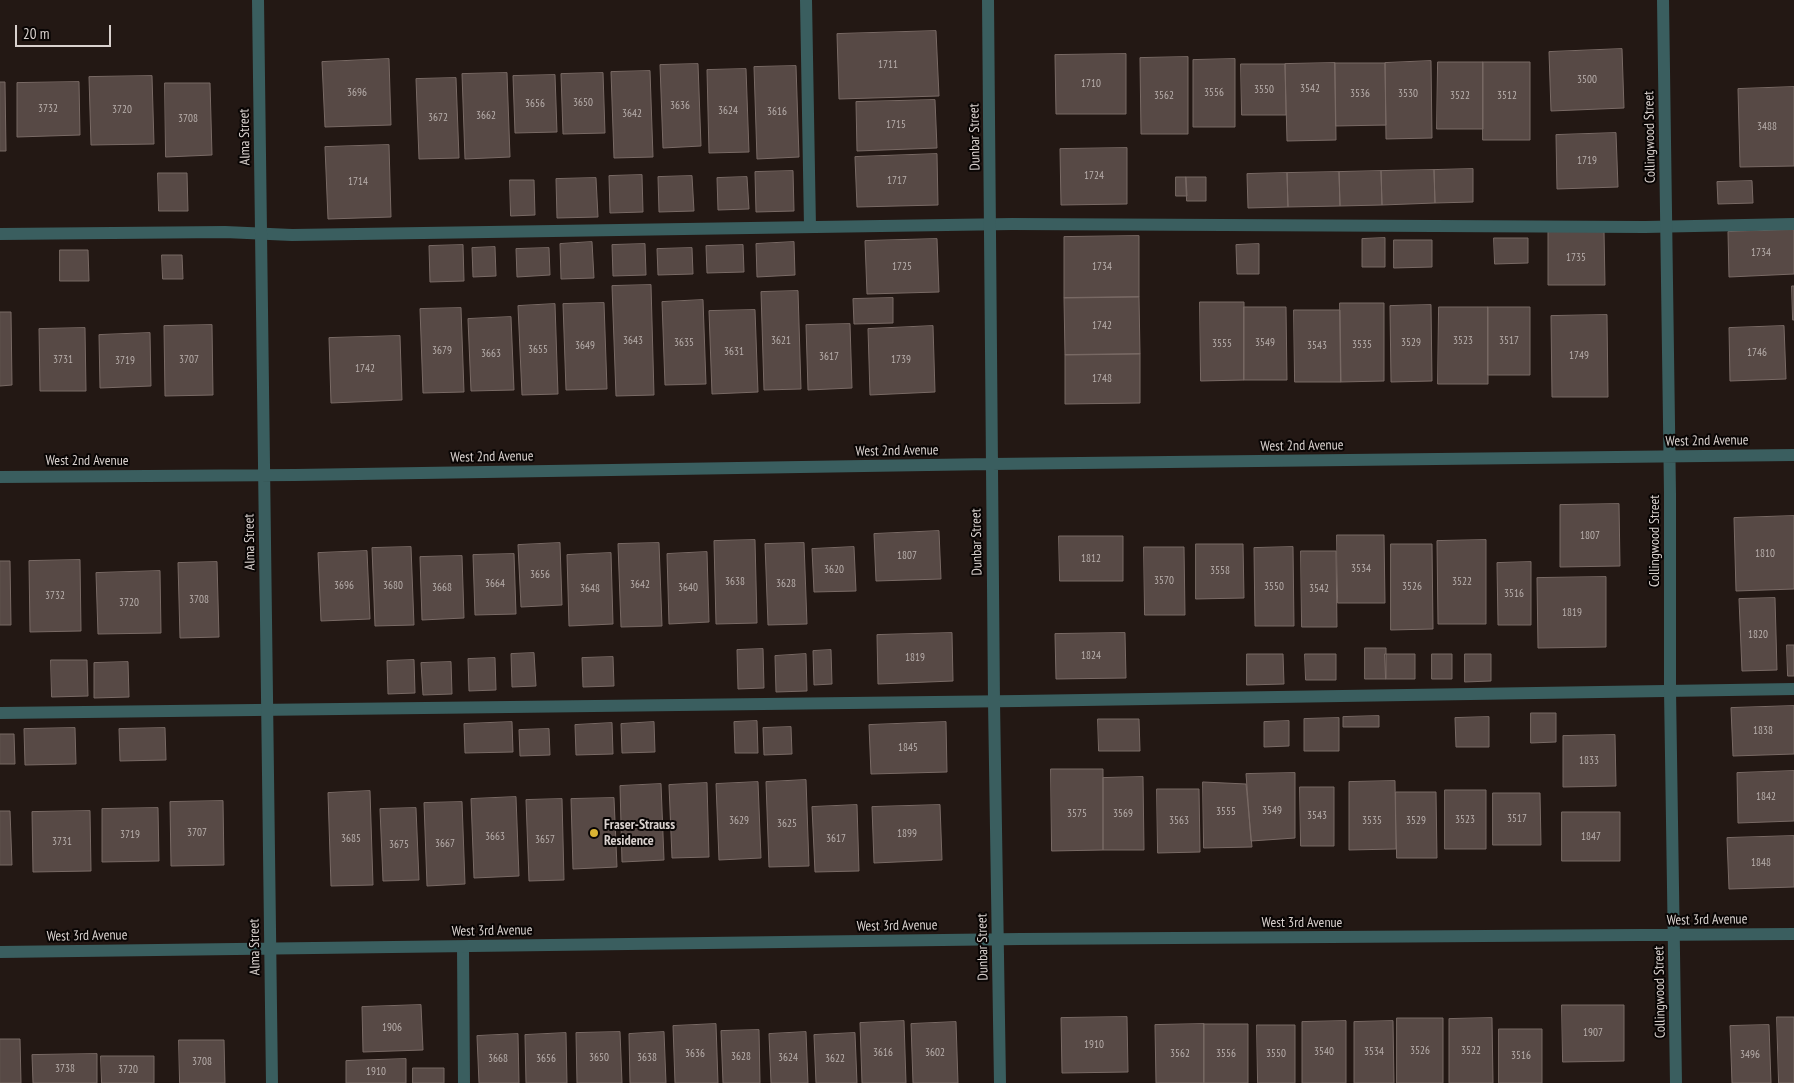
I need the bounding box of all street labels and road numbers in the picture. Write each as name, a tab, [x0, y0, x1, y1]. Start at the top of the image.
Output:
street label: Collingwood Street	[1641, 91, 1659, 183]
street label: Dunbar Street	[966, 103, 984, 171]
street label: Alma Street	[236, 109, 254, 165]
street label: West 2nd Avenue	[1665, 432, 1749, 450]
street label: West 2nd Avenue	[1260, 437, 1344, 455]
street label: West 2nd Avenue	[855, 442, 939, 460]
street label: West 2nd Avenue	[450, 448, 534, 466]
street label: West 2nd Avenue	[45, 453, 129, 469]
street label: Collingwood Street	[1647, 495, 1663, 587]
street label: Dunbar Street	[968, 508, 986, 576]
street label: Alma Street	[241, 514, 259, 570]
street label: West 3rd Avenue	[1666, 911, 1748, 929]
street label: Dunbar Street	[974, 913, 992, 981]
street label: West 3rd Avenue	[1262, 915, 1342, 931]
street label: West 3rd Avenue	[856, 917, 938, 935]
street label: Alma Street	[246, 919, 264, 975]
street label: West 3rd Avenue	[451, 922, 533, 940]
street label: West 3rd Avenue	[46, 927, 128, 945]
street label: Collingwood Street	[1651, 946, 1669, 1038]

